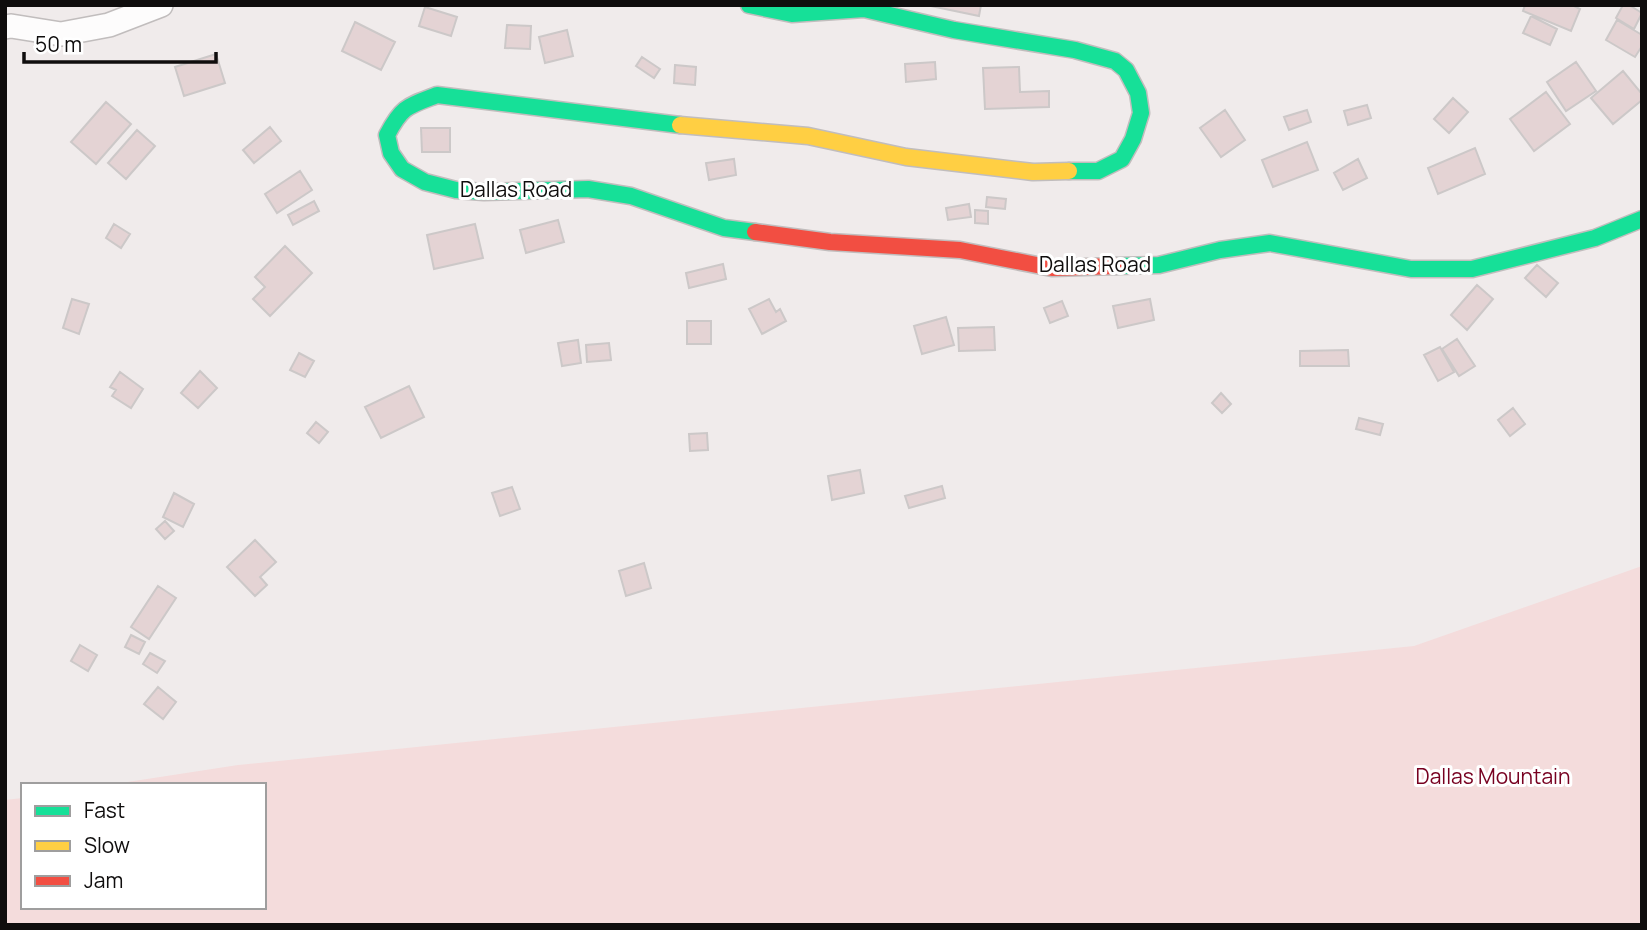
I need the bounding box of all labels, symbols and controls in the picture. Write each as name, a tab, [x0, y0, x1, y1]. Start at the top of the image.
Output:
scale bar	[24, 21, 217, 65]
text: 50 m	[35, 30, 82, 58]
street label: Dallas Road	[460, 175, 572, 203]
street label: Dallas Road	[1039, 250, 1151, 278]
park label: Dallas Mountain	[1416, 762, 1570, 790]
legend	[21, 783, 266, 909]
text: Fast	[84, 796, 125, 824]
text: Slow	[84, 831, 130, 859]
text: Jam	[84, 866, 123, 894]

